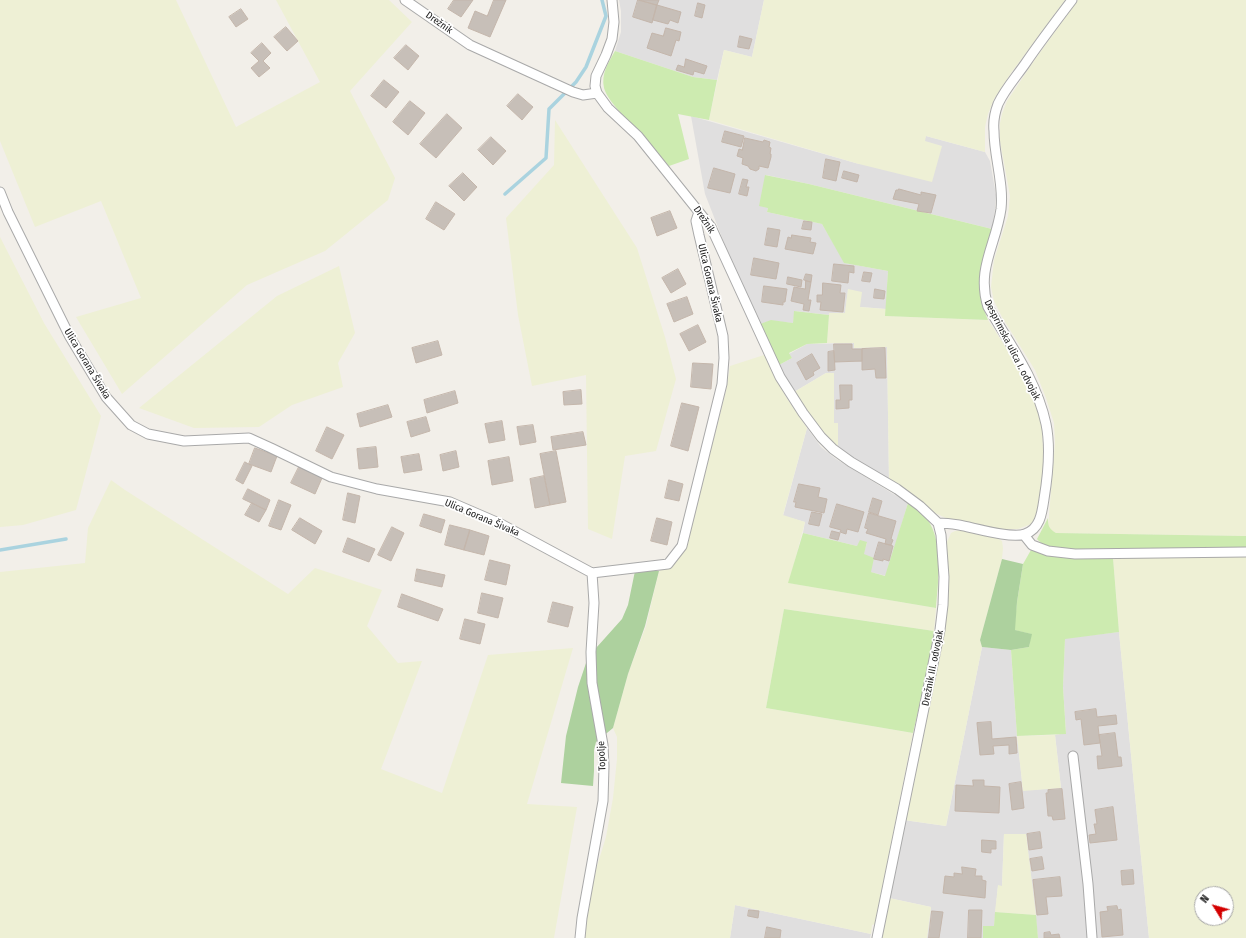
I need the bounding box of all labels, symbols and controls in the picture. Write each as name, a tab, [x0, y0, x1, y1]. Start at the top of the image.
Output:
street label: Drežnik	[423, 9, 455, 37]
street label: Drežnik	[691, 204, 717, 236]
street label: Ulica Gorana Šivaka	[695, 243, 725, 323]
street label: Desprimska ulica I. odvojak	[981, 298, 1043, 402]
street label: Ulica Gorana Šivaka	[61, 327, 113, 401]
street label: Ulica Gorana Šivaka	[443, 497, 521, 539]
street label: Drežnik III. odvojak	[920, 629, 946, 707]
street label: Topolje	[595, 741, 609, 771]
north arrow	[1194, 886, 1234, 926]
text: N	[1198, 893, 1212, 906]

